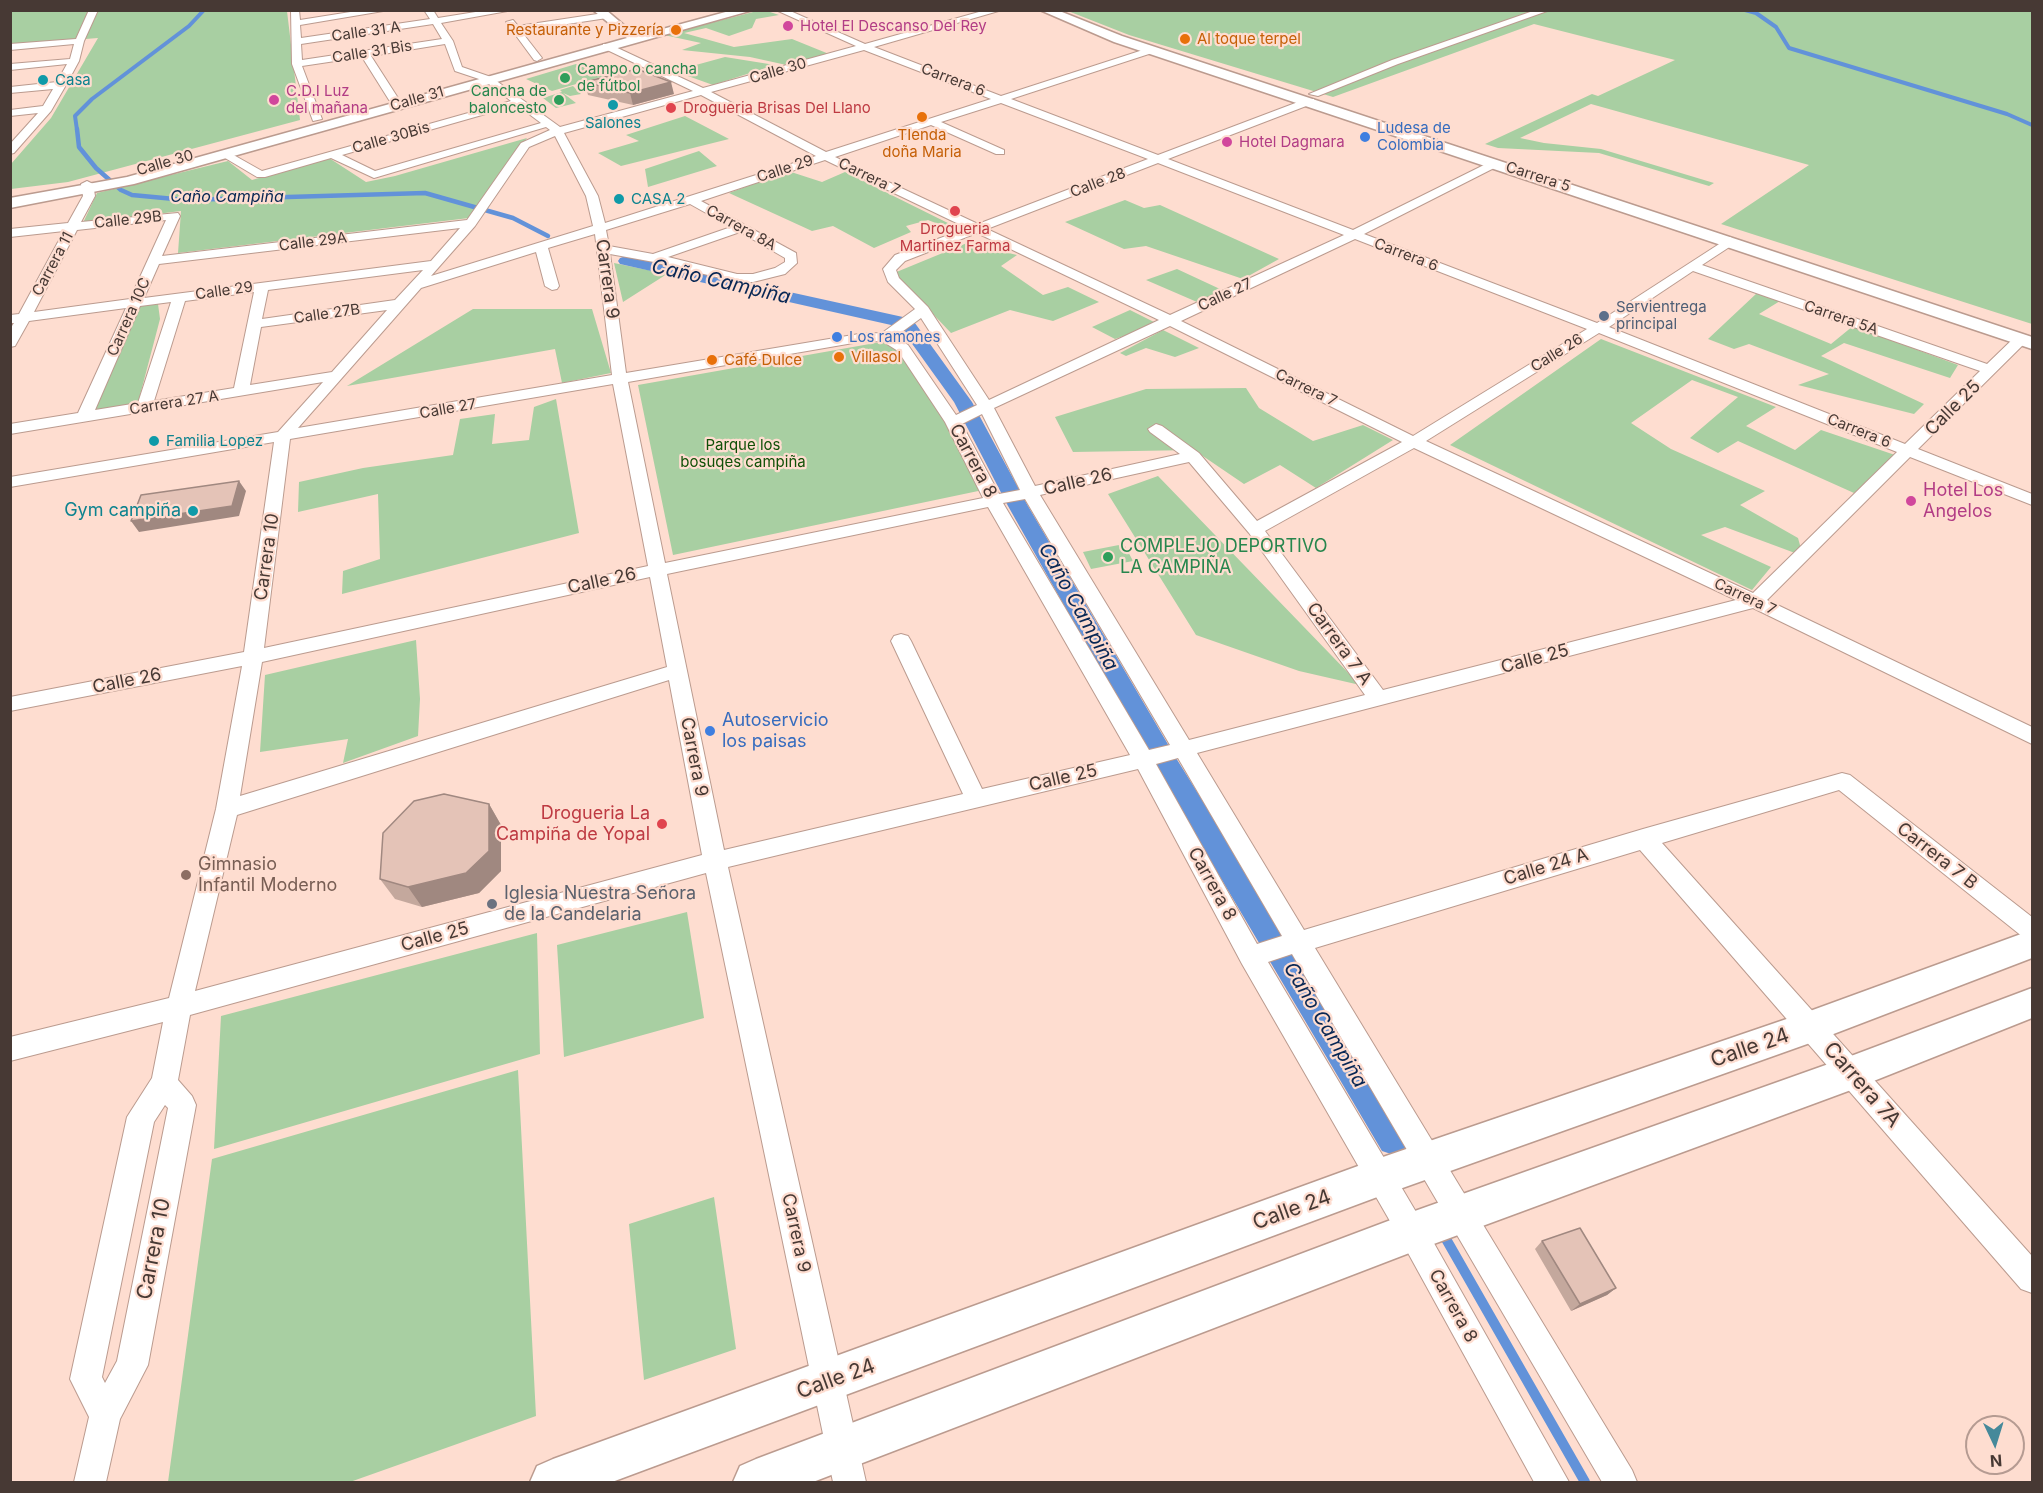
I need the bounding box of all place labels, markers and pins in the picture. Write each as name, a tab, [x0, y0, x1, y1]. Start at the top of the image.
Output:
place label: Hotel El Descanso Del Rey	[800, 17, 987, 35]
marker: Hotel El Descanso Del Rey	[781, 19, 795, 33]
place label: Restaurante y Pizzería	[506, 21, 664, 39]
marker: Restaurante y Pizzería	[669, 23, 683, 37]
place label: Al toque terpel	[1197, 30, 1301, 48]
marker: Al toque terpel	[1178, 32, 1192, 46]
place label: Campo o cancha de fútbol	[577, 60, 697, 95]
place label: Casa	[55, 71, 91, 89]
marker: Campo o cancha de fútbol	[558, 71, 572, 85]
marker: Casa	[36, 73, 50, 87]
place label: C.D.I Luz del mañana	[286, 82, 368, 117]
place label: Cancha de baloncesto	[469, 82, 547, 117]
marker: C.D.I Luz del mañana	[267, 93, 281, 107]
marker: Cancha de baloncesto	[552, 93, 566, 107]
marker: Salones	[606, 98, 620, 112]
place label: Drogueria Brisas Del Llano	[683, 99, 871, 117]
marker: Drogueria Brisas Del Llano	[664, 101, 678, 115]
marker: TIenda doña Maria	[915, 110, 929, 124]
place label: Salones	[585, 114, 641, 132]
place label: Ludesa de Colombia	[1377, 119, 1451, 154]
place label: TIenda doña Maria	[882, 126, 962, 161]
marker: Ludesa de Colombia	[1358, 130, 1372, 144]
place label: Hotel Dagmara	[1239, 133, 1345, 151]
marker: Hotel Dagmara	[1220, 135, 1234, 149]
place label: CASA 2	[631, 190, 685, 208]
marker: CASA 2	[612, 192, 626, 206]
marker: Drogueria Martinez Farma	[948, 204, 962, 218]
place label: Drogueria Martinez Farma	[900, 220, 1010, 255]
place label: Servientrega principal	[1616, 298, 1707, 333]
marker: Servientrega principal	[1597, 309, 1611, 323]
place label: Los ramones	[849, 328, 940, 346]
marker: Los ramones	[830, 330, 844, 344]
place label: Villasol	[851, 348, 901, 366]
marker: Villasol	[832, 350, 846, 364]
place label: Café Dulce	[724, 351, 802, 369]
marker: Café Dulce	[705, 353, 719, 367]
place label: Familia Lopez	[166, 432, 263, 450]
marker: Familia Lopez	[147, 434, 161, 448]
place label: Hotel Los Angelos	[1923, 480, 2003, 522]
marker: Hotel Los Angelos	[1904, 494, 1918, 508]
place label: Gym campiña	[64, 500, 181, 522]
marker: Gym campiña	[186, 504, 200, 518]
place label: COMPLEJO DEPORTIVO LA CAMPIÑA	[1120, 536, 1327, 578]
marker: COMPLEJO DEPORTIVO LA CAMPIÑA	[1101, 550, 1115, 564]
place label: Autoservicio los paisas	[722, 710, 829, 752]
marker: Autoservicio los paisas	[703, 724, 717, 738]
place label: Drogueria La Campiña de Yopal	[496, 803, 650, 846]
marker: Drogueria La Campiña de Yopal	[655, 817, 669, 831]
place label: Gimnasio Infantil Moderno	[198, 854, 337, 896]
marker: Gimnasio Infantil Moderno	[179, 868, 193, 882]
place label: Iglesia Nuestra Señora de la Candelaria	[504, 883, 696, 926]
marker: Iglesia Nuestra Señora de la Candelaria	[485, 897, 499, 911]

